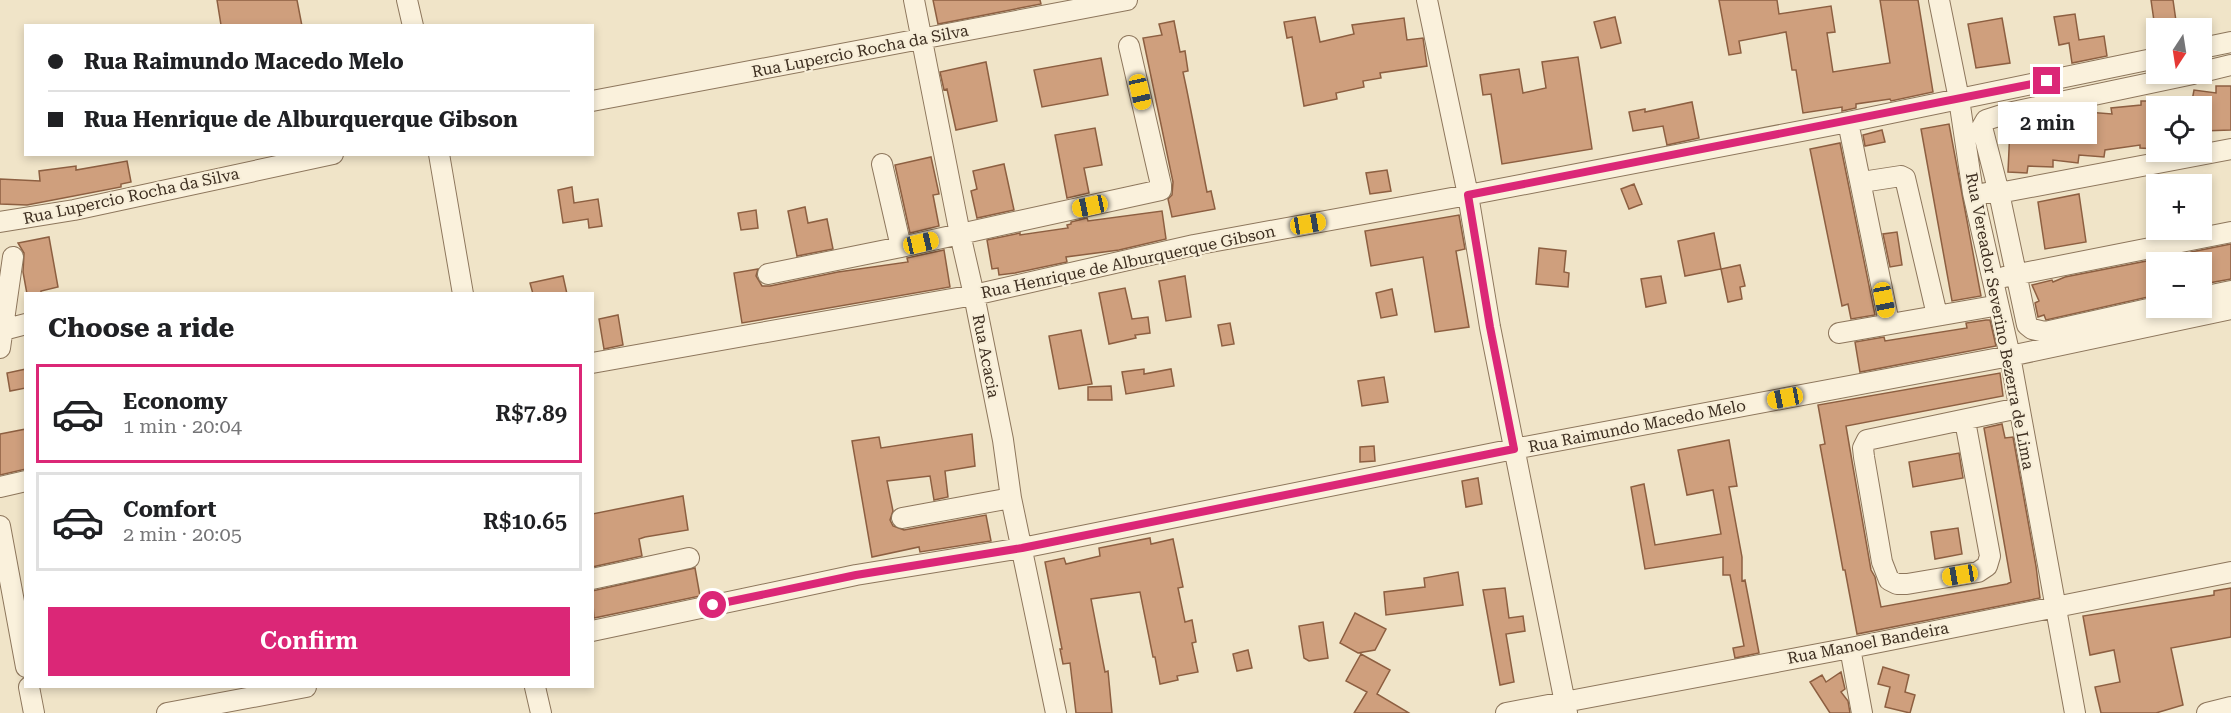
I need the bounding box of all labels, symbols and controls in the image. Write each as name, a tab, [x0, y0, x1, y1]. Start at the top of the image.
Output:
north arrow	[2146, 18, 2212, 84]
map controls	[2146, 18, 2212, 318]
street label: Rua Lupercio Rocha da Silva	[750, 21, 970, 81]
text: Rua Raimundo Macedo Melo	[84, 49, 404, 74]
route end	[2033, 67, 2060, 94]
car	[1127, 72, 1153, 112]
button: locate	[2146, 96, 2212, 162]
callout: 2 min	[1998, 102, 2096, 144]
text: Rua Henrique de Alburquerque Gibson	[84, 107, 518, 132]
text: 2 min	[2020, 111, 2075, 135]
street label: Rua Lupercio Rocha da Silva	[21, 164, 241, 228]
street label: Rua Vereador Severino Bezerra de Lima	[1962, 171, 2038, 471]
button: +	[2146, 174, 2212, 240]
car	[1071, 193, 1109, 219]
car	[1289, 212, 1327, 236]
street label: Rua Henrique de Alburquerque Gibson	[979, 221, 1277, 303]
car	[901, 230, 941, 256]
button: −	[2146, 252, 2212, 318]
car	[1872, 281, 1896, 319]
text: Choose a ride	[48, 312, 234, 344]
street label: Rua Acacia	[969, 313, 1003, 400]
car	[1766, 386, 1804, 410]
icon: car	[51, 387, 105, 441]
text: Economy	[123, 389, 227, 414]
street label: Rua Raimundo Macedo Melo	[1527, 396, 1748, 456]
text: R$7.89	[495, 401, 567, 426]
text: 1 min · 20:04	[123, 414, 242, 438]
icon: car	[51, 495, 105, 549]
text: Comfort	[123, 497, 216, 522]
text: R$10.65	[483, 509, 567, 534]
text: 2 min · 20:05	[123, 522, 242, 546]
car	[1941, 563, 1979, 587]
route start	[699, 591, 726, 618]
button: Confirm	[48, 607, 570, 676]
street label: Rua Manoel Bandeira	[1786, 618, 1951, 668]

